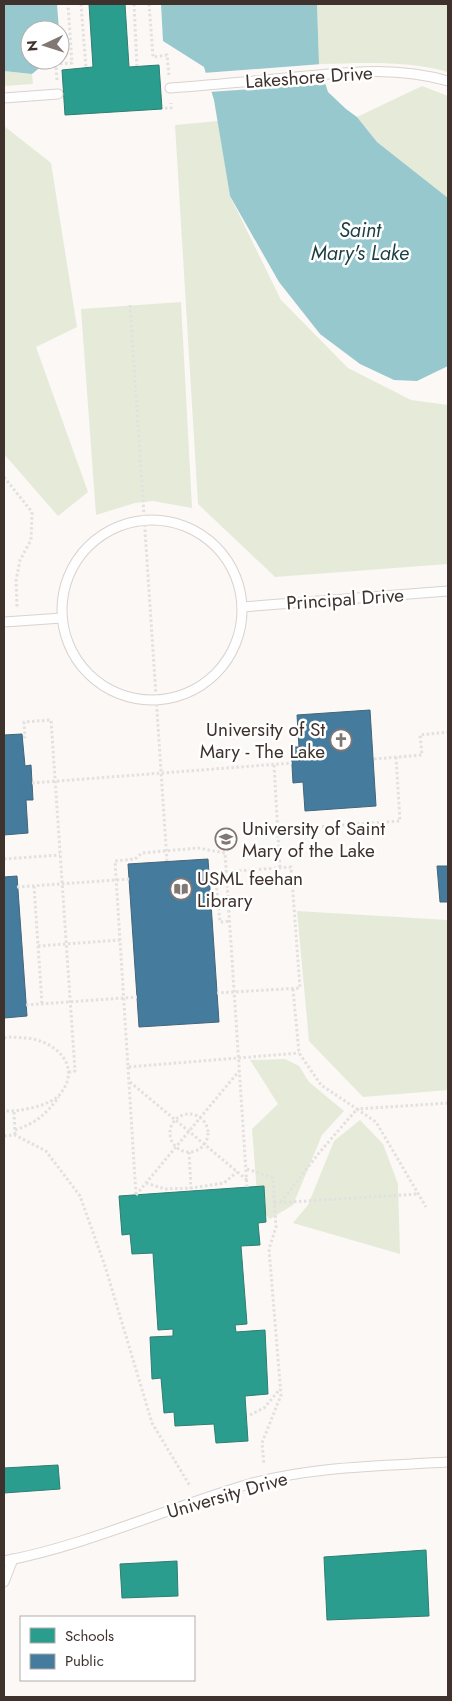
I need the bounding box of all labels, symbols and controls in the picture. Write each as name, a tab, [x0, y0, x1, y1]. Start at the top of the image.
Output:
north arrow	[20, 20, 70, 70]
text: N	[22, 40, 42, 52]
street label: Lakeshore Drive	[244, 59, 374, 95]
water label: Saint Mary's Lake	[311, 216, 409, 268]
street label: Principal Drive	[285, 581, 405, 617]
place label: University of St Mary - The Lake	[200, 716, 325, 765]
church icon: University of St Mary - The Lake	[329, 728, 353, 752]
place label: University of Saint Mary of the Lake	[242, 815, 385, 864]
school or university icon: University of Saint Mary of the Lake	[214, 827, 238, 851]
place label: USML feehan Library	[197, 865, 303, 914]
library icon: USML feehan Library	[169, 877, 193, 901]
street label: University Drive	[163, 1465, 291, 1525]
legend	[20, 1616, 195, 1681]
text: Schools	[65, 1625, 114, 1647]
text: Public	[65, 1650, 104, 1672]

